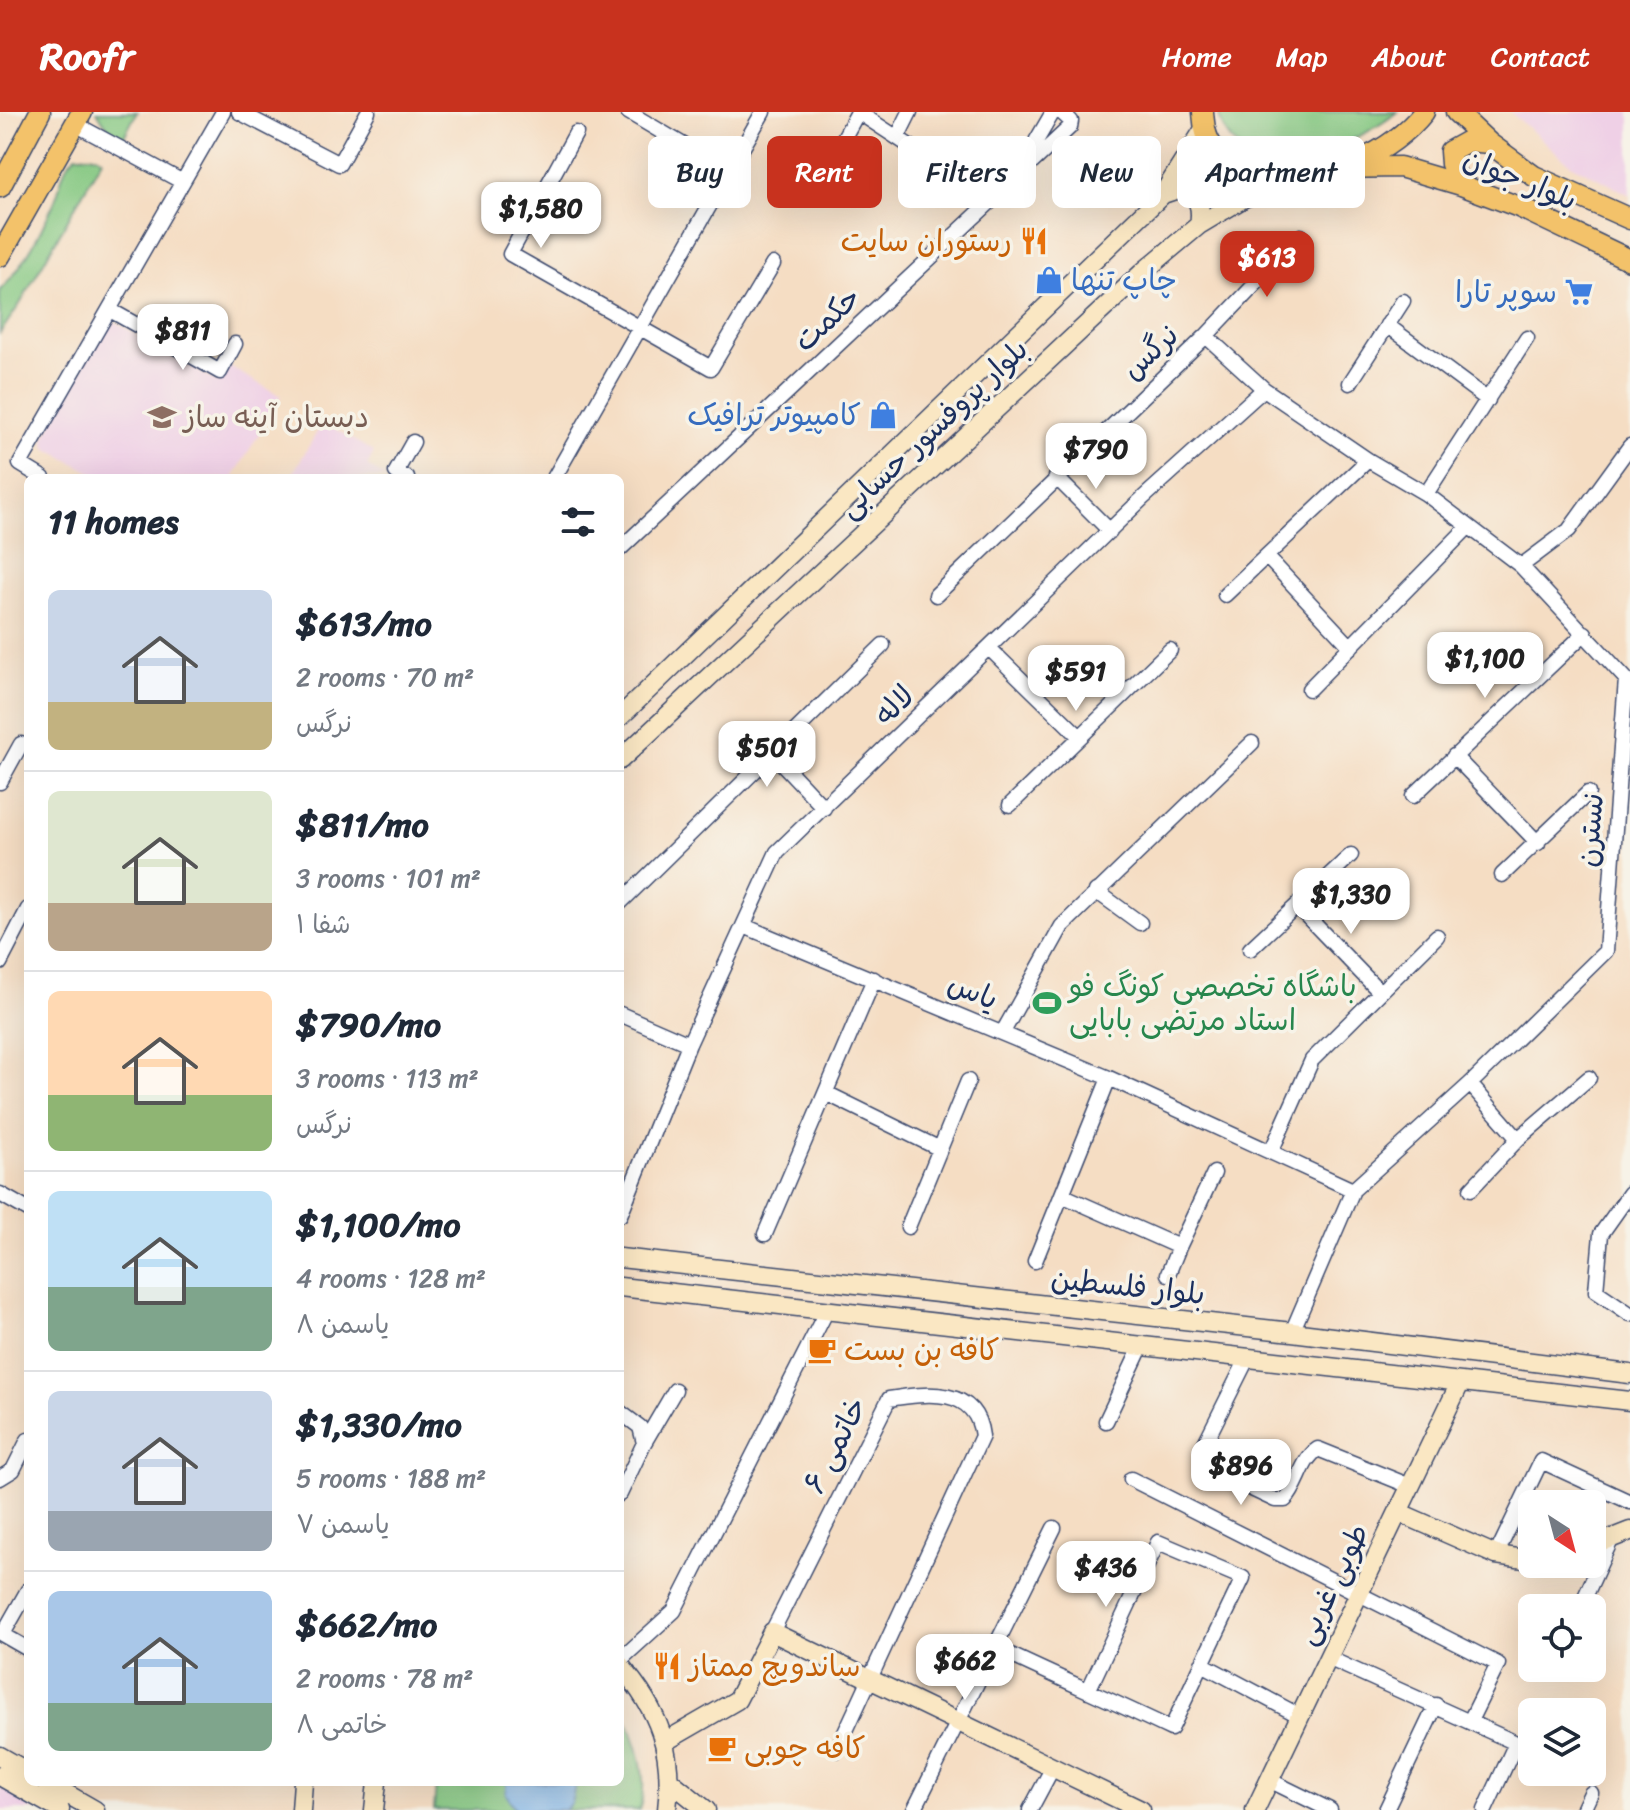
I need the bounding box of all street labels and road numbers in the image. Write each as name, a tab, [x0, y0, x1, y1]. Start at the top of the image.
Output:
street label: بلوار جوان	[1455, 132, 1585, 226]
street label: حکمت	[780, 273, 874, 365]
street label: نرگس	[1108, 310, 1192, 394]
street label: بلوار پروفسور حسابی	[824, 324, 1042, 532]
street label: لاله	[860, 671, 928, 739]
street label: نسترن	[1560, 791, 1620, 869]
street label: یاس	[939, 956, 1007, 1026]
street label: بلوار فلسطین	[1048, 1251, 1208, 1321]
street label: خاتمی ۶	[788, 1387, 882, 1503]
street label: طوبی غربی	[1279, 1514, 1385, 1654]

